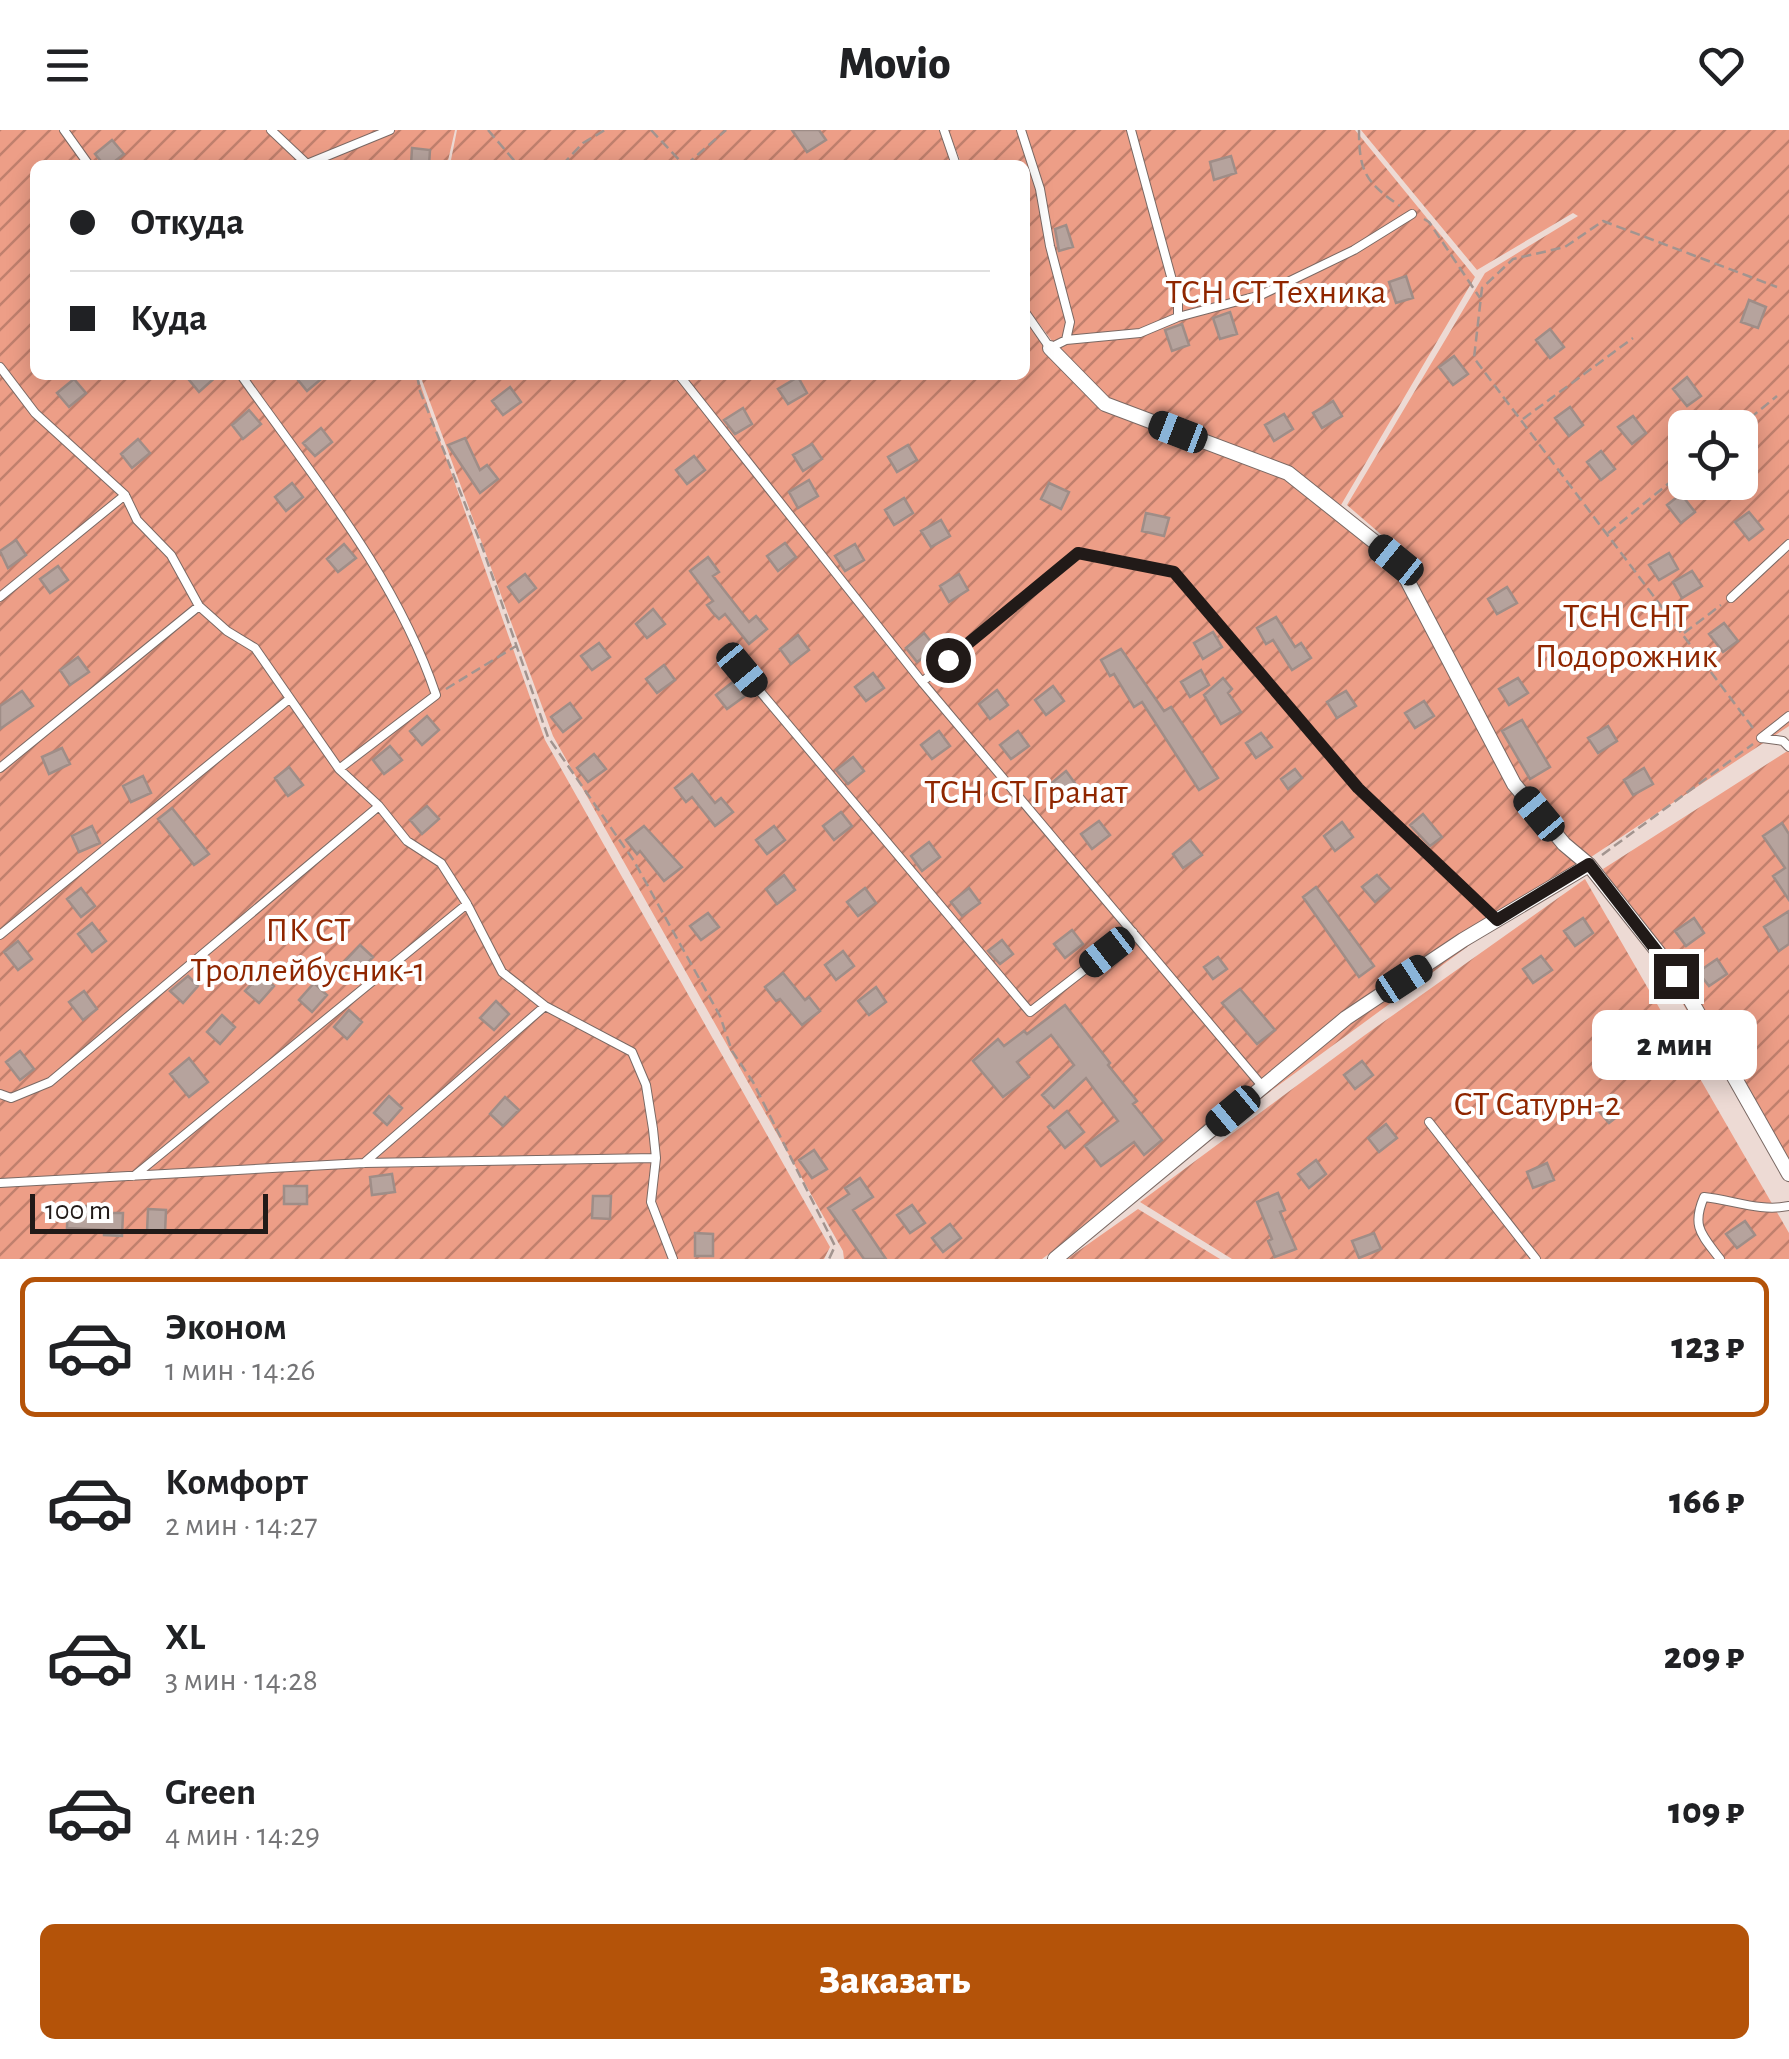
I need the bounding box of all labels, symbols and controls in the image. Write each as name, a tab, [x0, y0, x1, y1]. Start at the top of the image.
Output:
icon: menu	[40, 38, 95, 93]
icon: heart	[1694, 38, 1749, 93]
text: Movio	[838, 42, 951, 87]
text: Откуда	[130, 204, 244, 242]
park label: ТСН СТ Техника	[1166, 275, 1387, 310]
text: Куда	[130, 300, 207, 338]
car	[1145, 407, 1211, 457]
map controls	[1668, 410, 1758, 500]
button: locate	[1668, 410, 1758, 500]
car	[1363, 529, 1429, 591]
park label: ТСН СНТ Подорожник	[1534, 599, 1718, 674]
car	[711, 637, 773, 703]
route start	[926, 638, 971, 683]
park label: ТСН СТ Гранат	[924, 775, 1128, 810]
car	[1508, 781, 1570, 847]
park label: ПК СТ Троллейбусник-1	[190, 913, 426, 988]
car	[1074, 922, 1140, 982]
car	[1371, 950, 1437, 1008]
route end	[1654, 954, 1699, 999]
callout: 2 мин	[1594, 1011, 1758, 1081]
text: 2 мин	[1636, 1029, 1713, 1061]
car	[1200, 1080, 1266, 1142]
park label: СТ Сатурн-2	[1453, 1087, 1621, 1122]
scale bar	[30, 1189, 268, 1234]
text: 100 m	[45, 1197, 111, 1225]
icon: car	[45, 1302, 135, 1392]
text: Эконом	[165, 1309, 287, 1347]
text: 123 ₽	[1671, 1328, 1744, 1366]
text: 1 мин · 14:26	[165, 1354, 316, 1386]
icon: car	[45, 1457, 135, 1547]
text: Комфорт	[165, 1464, 308, 1502]
text: 166 ₽	[1669, 1483, 1744, 1521]
text: 2 мин · 14:27	[165, 1509, 318, 1541]
icon: car	[45, 1612, 135, 1702]
text: XL	[165, 1619, 205, 1657]
text: 209 ₽	[1664, 1638, 1744, 1676]
text: 3 мин · 14:28	[165, 1664, 318, 1696]
icon: car	[45, 1767, 135, 1857]
text: Green	[165, 1774, 256, 1812]
text: 109 ₽	[1668, 1793, 1744, 1831]
text: 4 мин · 14:29	[165, 1819, 320, 1851]
button: Заказать	[40, 1924, 1749, 2039]

